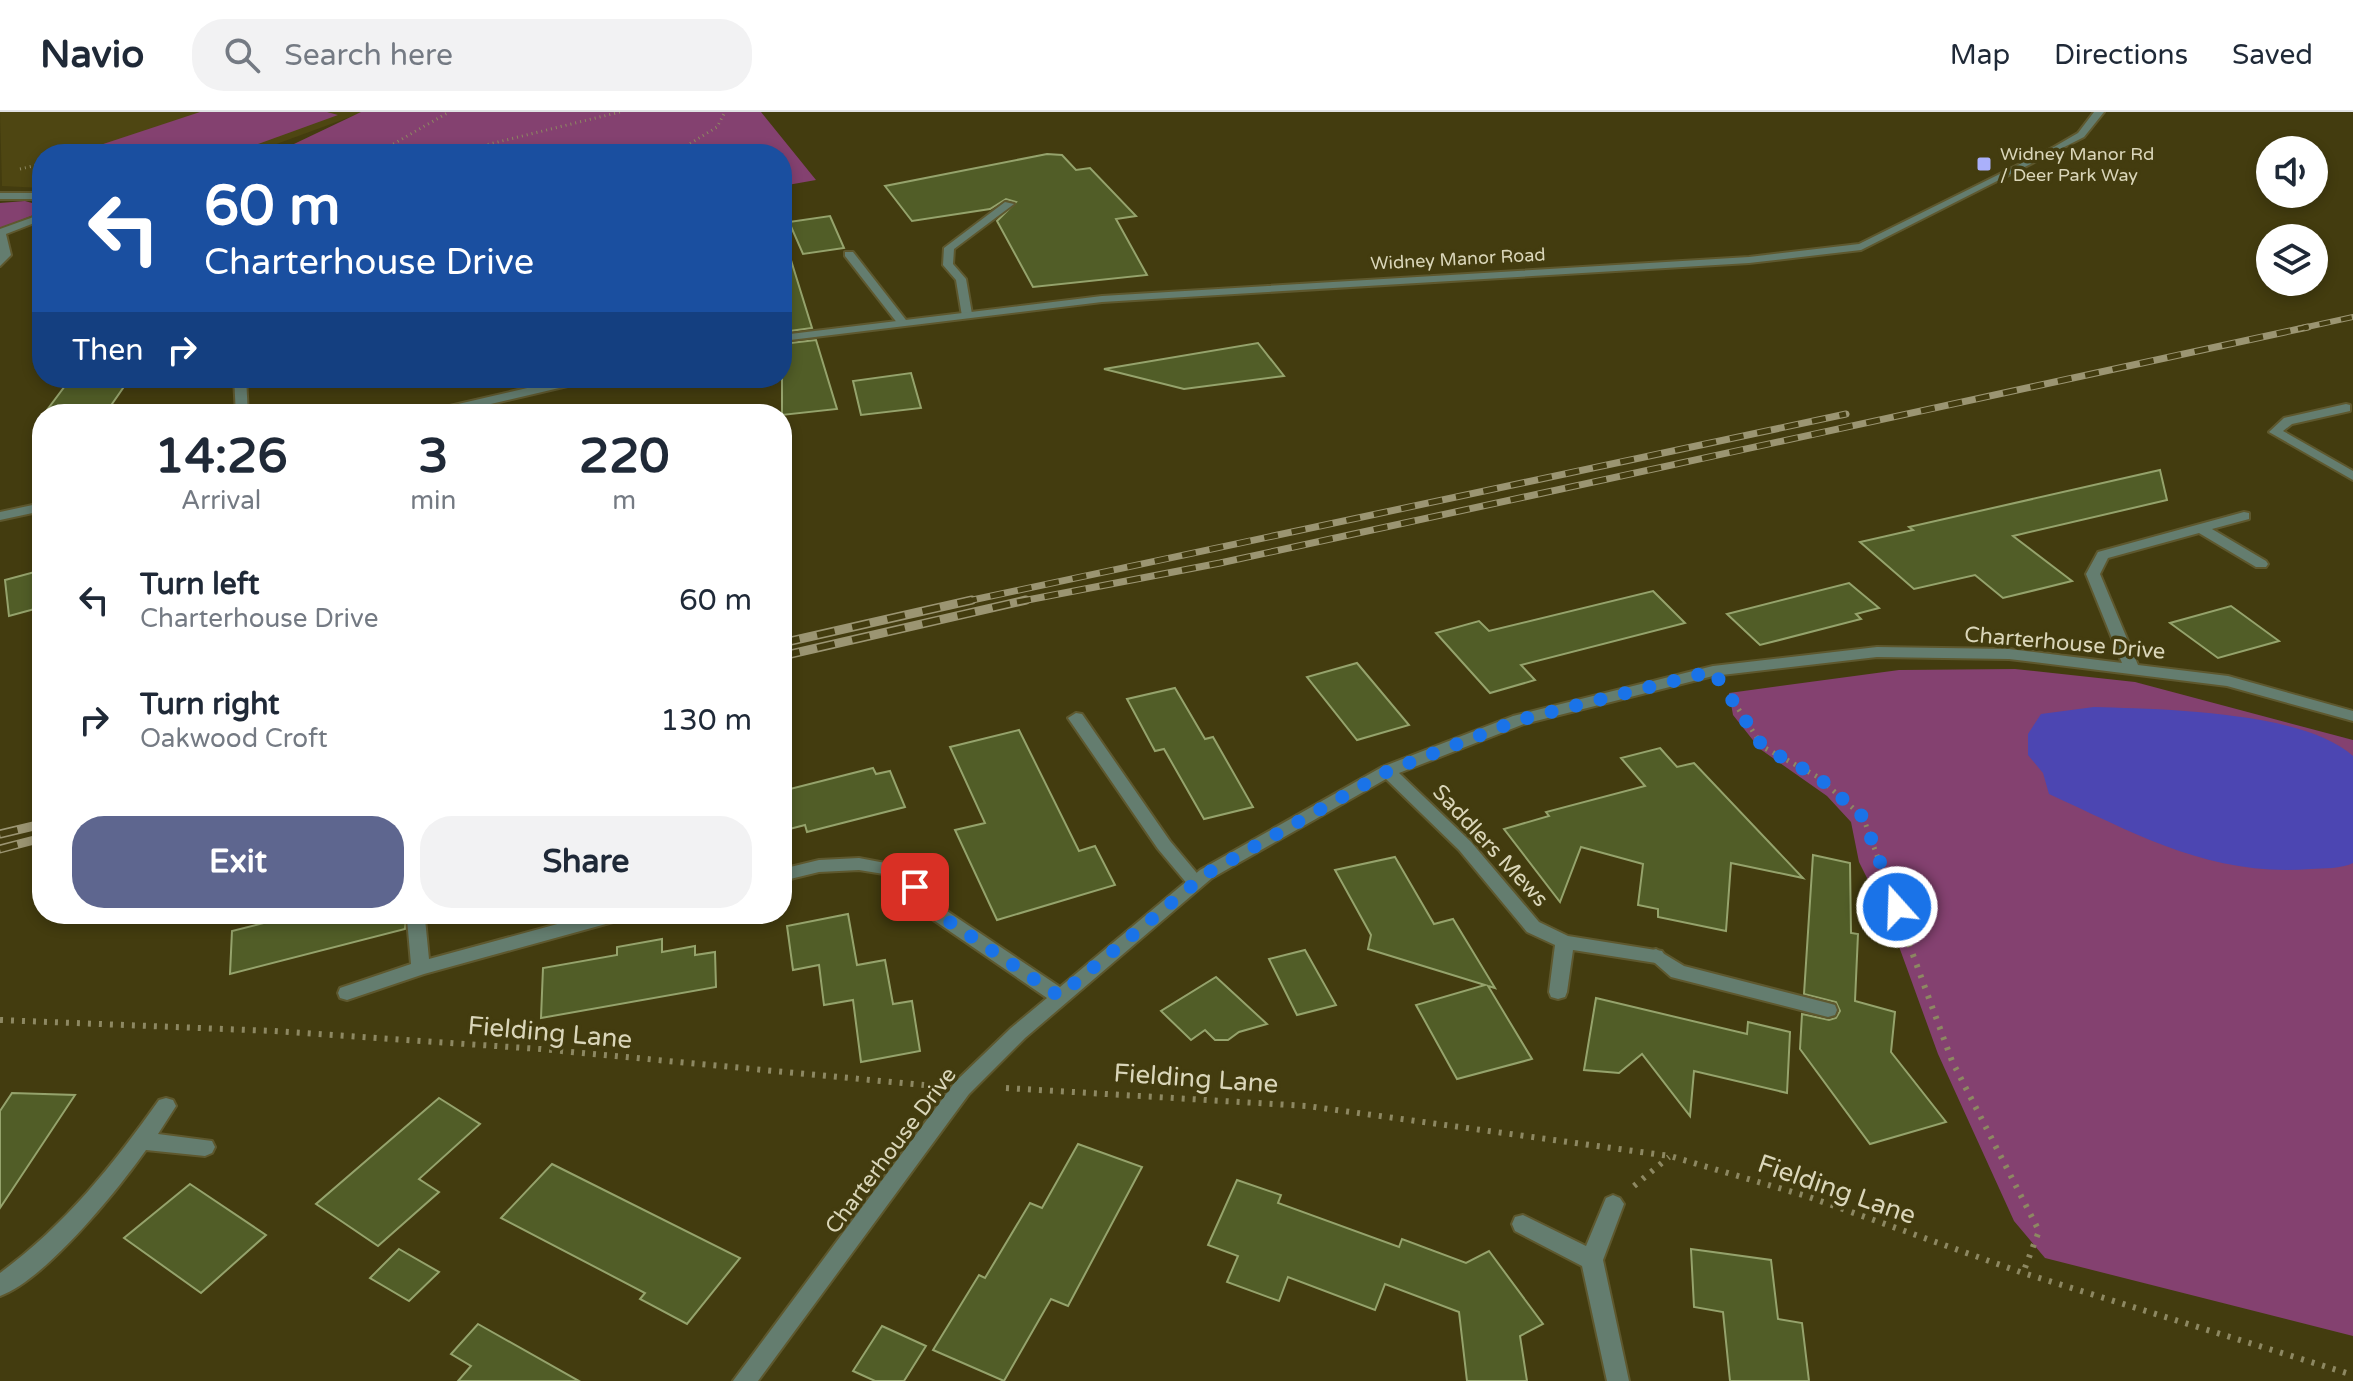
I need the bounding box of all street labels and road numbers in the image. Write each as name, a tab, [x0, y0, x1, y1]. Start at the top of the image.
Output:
street label: Widney Manor Road	[1370, 243, 1546, 275]
street label: Charterhouse Drive	[1963, 621, 2167, 665]
street label: Saddlers Mews	[1427, 779, 1554, 912]
street label: Fielding Lane	[466, 1010, 634, 1055]
street label: Fielding Lane	[1112, 1057, 1279, 1100]
street label: Charterhouse Drive	[820, 1062, 962, 1239]
street label: Fielding Lane	[1754, 1148, 1920, 1231]

